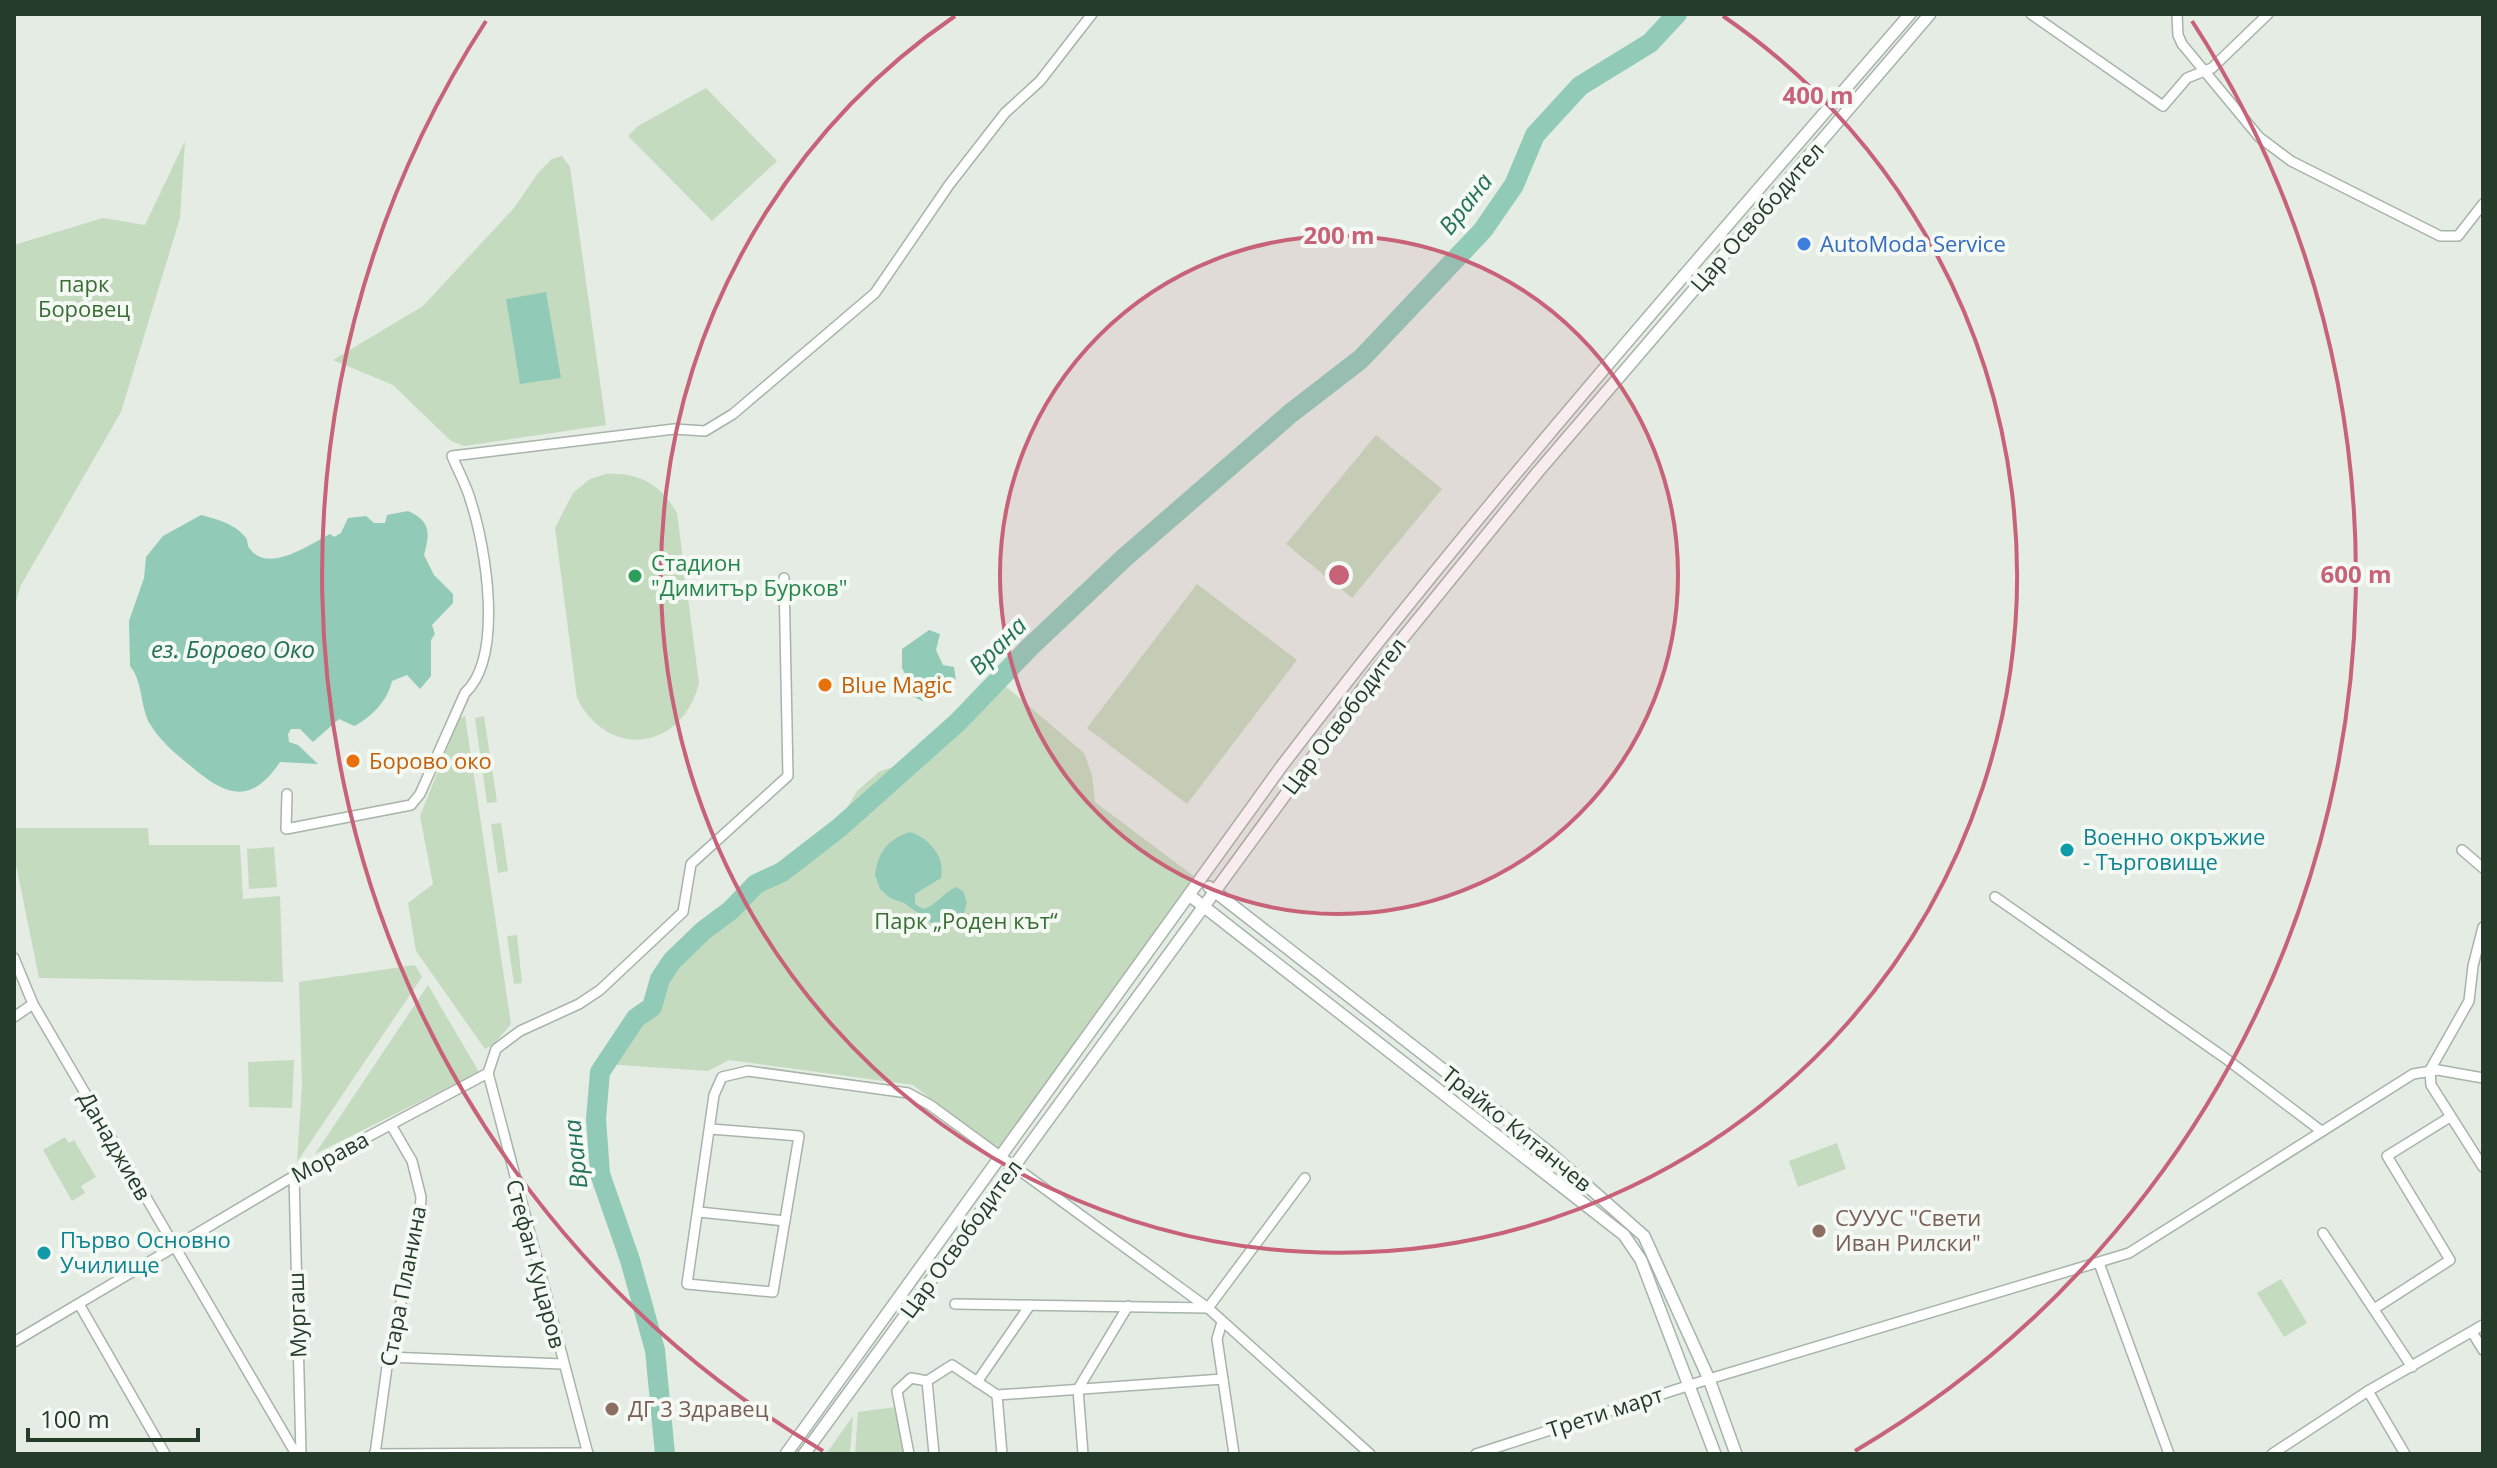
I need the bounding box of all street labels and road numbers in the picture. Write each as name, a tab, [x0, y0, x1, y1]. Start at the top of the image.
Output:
street label: Цар Освободител	[1683, 135, 1830, 298]
street label: Цар Освободител	[1274, 631, 1412, 800]
street label: Трайко Китанчев	[1437, 1059, 1599, 1198]
street label: Данаджиев	[73, 1086, 159, 1205]
street label: Морава	[286, 1123, 373, 1189]
street label: Цар Освободител	[892, 1153, 1028, 1324]
street label: Стефан Куцаров	[500, 1176, 574, 1352]
street label: Стара Планина	[372, 1203, 432, 1369]
street label: Мургаш	[280, 1272, 312, 1358]
street label: Трети март	[1543, 1378, 1666, 1444]

